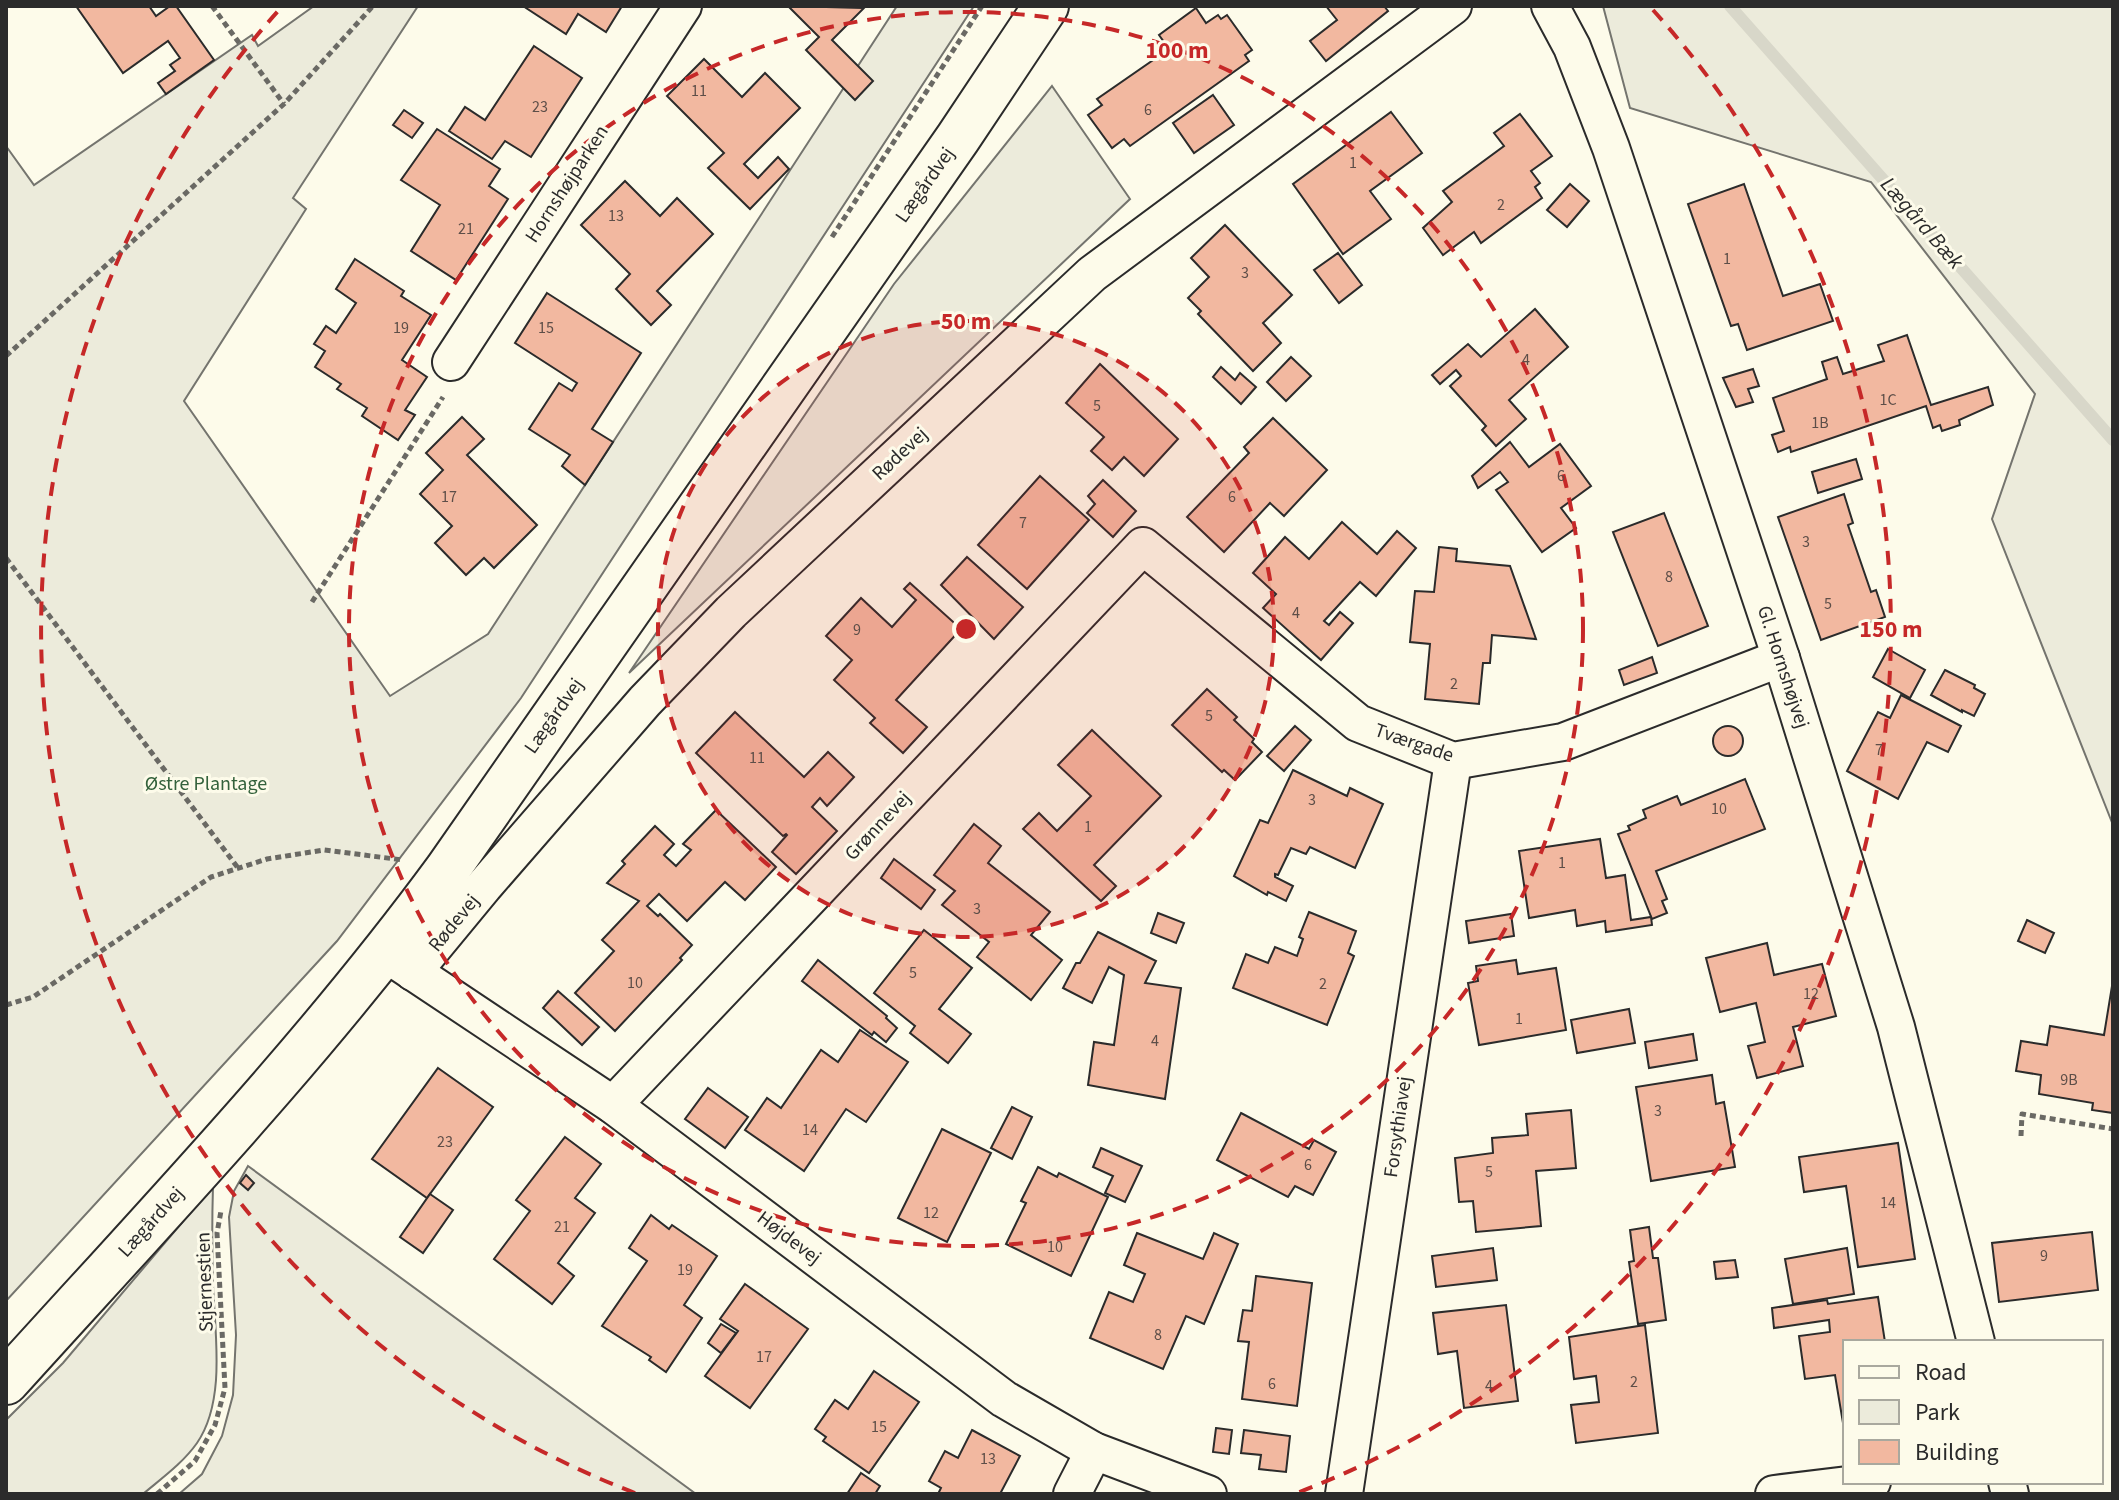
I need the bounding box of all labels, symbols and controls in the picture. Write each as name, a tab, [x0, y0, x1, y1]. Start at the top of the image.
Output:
text: 100 m	[1145, 33, 1209, 68]
house number: 11	[691, 80, 707, 102]
house number: 23	[532, 96, 548, 118]
house number: 6	[1144, 99, 1152, 121]
street label: Hornshøjparken	[518, 120, 616, 248]
street label: Lægårdvej	[889, 141, 961, 229]
house number: 1	[1349, 152, 1357, 174]
water label: Lægård Bæk	[1873, 170, 1972, 277]
house number: 2	[1497, 194, 1505, 216]
house number: 13	[608, 205, 624, 227]
house number: 21	[458, 218, 474, 240]
house number: 1	[1723, 248, 1731, 270]
house number: 3	[1241, 262, 1249, 284]
text: 50 m	[941, 304, 991, 339]
house number: 19	[393, 317, 409, 339]
house number: 15	[538, 317, 554, 339]
house number: 4	[1522, 349, 1530, 371]
house number: 1C	[1879, 389, 1897, 411]
house number: 5	[1093, 395, 1101, 417]
house number: 1B	[1811, 412, 1829, 434]
street label: Rødevej	[866, 421, 934, 487]
house number: 6	[1557, 465, 1565, 487]
house number: 17	[441, 486, 457, 508]
house number: 6	[1228, 486, 1236, 508]
house number: 7	[1019, 512, 1027, 534]
house number: 3	[1802, 531, 1810, 553]
house number: 8	[1665, 566, 1673, 588]
house number: 5	[1824, 593, 1832, 615]
house number: 4	[1292, 602, 1300, 624]
street label: Gl. Hornshøjvej	[1750, 602, 1816, 732]
text: 150 m	[1859, 612, 1923, 647]
centre of rings	[952, 615, 980, 643]
house number: 9	[853, 619, 861, 641]
street label: Lægårdvej	[518, 672, 590, 760]
house number: 2	[1450, 673, 1458, 695]
house number: 5	[1205, 705, 1213, 727]
street label: Tværgade	[1371, 716, 1457, 770]
house number: 7	[1875, 739, 1883, 761]
house number: 11	[749, 747, 765, 769]
park label: Østre Plantage	[145, 770, 267, 798]
street label: Grønnevej	[838, 785, 918, 867]
house number: 3	[1308, 789, 1316, 811]
house number: 10	[1711, 798, 1727, 820]
house number: 1	[1084, 816, 1092, 838]
house number: 1	[1558, 852, 1566, 874]
street label: Rødevej	[422, 888, 486, 958]
house number: 3	[973, 898, 981, 920]
house number: 5	[909, 962, 917, 984]
house number: 10	[627, 972, 643, 994]
house number: 2	[1319, 973, 1327, 995]
house number: 12	[1803, 983, 1819, 1005]
house number: 1	[1515, 1008, 1523, 1030]
house number: 4	[1151, 1030, 1159, 1052]
house number: 9B	[2060, 1069, 2078, 1091]
street label: Forsythiavej	[1377, 1075, 1419, 1179]
house number: 3	[1654, 1100, 1662, 1122]
house number: 14	[802, 1119, 818, 1141]
house number: 23	[437, 1131, 453, 1153]
house number: 6	[1304, 1154, 1312, 1176]
house number: 5	[1485, 1161, 1493, 1183]
street label: Lægårdvej	[112, 1180, 190, 1264]
house number: 14	[1880, 1192, 1896, 1214]
house number: 12	[923, 1202, 939, 1224]
street label: Højdevej	[751, 1205, 827, 1271]
house number: 21	[554, 1216, 570, 1238]
street label: Stjernestien	[189, 1231, 221, 1333]
house number: 10	[1047, 1236, 1063, 1258]
house number: 9	[2040, 1245, 2048, 1267]
house number: 19	[677, 1259, 693, 1281]
house number: 8	[1154, 1324, 1162, 1346]
legend	[1843, 1340, 2103, 1484]
house number: 17	[756, 1346, 772, 1368]
text: Road	[1915, 1355, 1967, 1390]
house number: 2	[1630, 1371, 1638, 1393]
house number: 6	[1268, 1373, 1276, 1395]
house number: 4	[1485, 1375, 1493, 1397]
text: Park	[1915, 1395, 1960, 1430]
house number: 15	[871, 1416, 887, 1438]
text: Building	[1915, 1435, 1999, 1470]
house number: 13	[980, 1448, 996, 1470]

